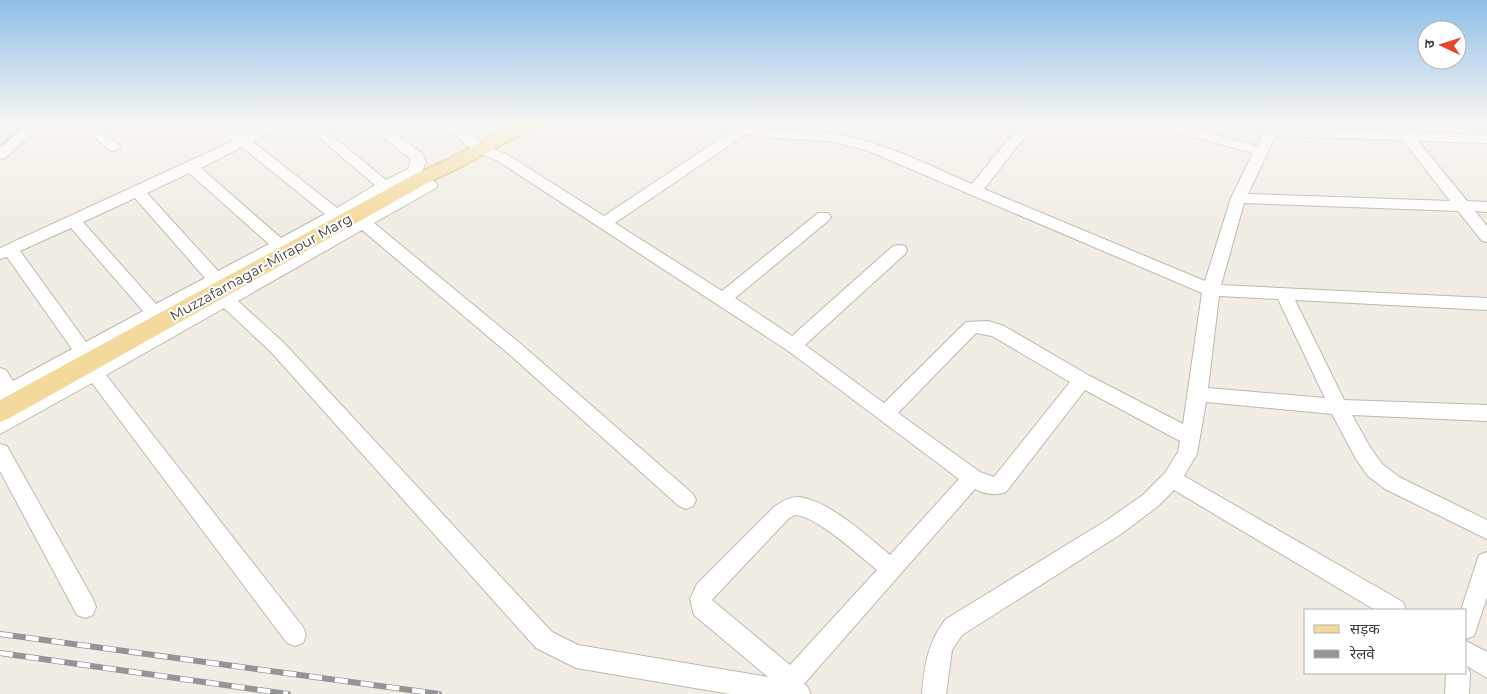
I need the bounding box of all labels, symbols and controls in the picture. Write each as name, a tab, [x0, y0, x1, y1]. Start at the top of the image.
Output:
north arrow	[1417, 20, 1467, 70]
text: उ	[1420, 39, 1438, 49]
street label: Muzzafarnagar-Mirapur Marg	[167, 209, 355, 325]
legend	[1304, 609, 1467, 674]
text: सड़क	[1350, 619, 1380, 638]
text: रेलवे	[1349, 644, 1375, 663]

